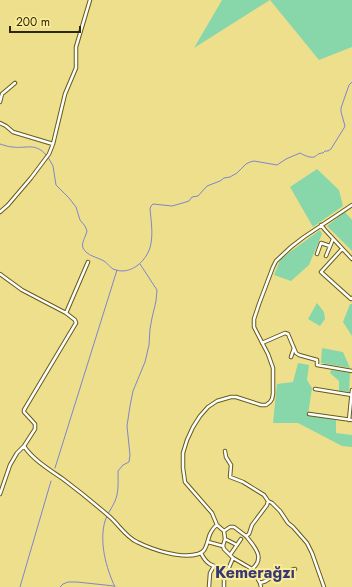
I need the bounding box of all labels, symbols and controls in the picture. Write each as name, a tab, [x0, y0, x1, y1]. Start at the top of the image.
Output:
scale bar	[10, 8, 80, 34]
text: 200 m	[16, 13, 50, 31]
district label: Kemerağzı	[215, 561, 295, 584]

